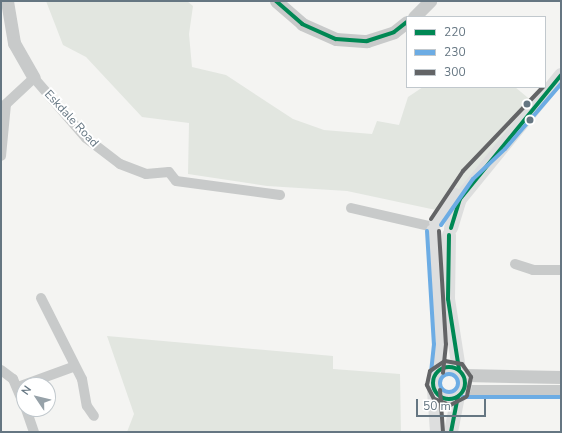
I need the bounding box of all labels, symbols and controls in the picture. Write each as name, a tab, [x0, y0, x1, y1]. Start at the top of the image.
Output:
legend	[406, 16, 546, 88]
text: 220	[444, 24, 466, 40]
text: 230	[444, 44, 466, 60]
text: 300	[444, 64, 466, 80]
street label: Eskdale Road	[41, 87, 101, 151]
unlabelled marker	[522, 99, 532, 109]
unlabelled marker	[525, 115, 535, 125]
north arrow	[16, 377, 56, 417]
text: N	[18, 383, 35, 398]
scale bar	[418, 391, 488, 417]
text: 50 m	[423, 398, 451, 414]

